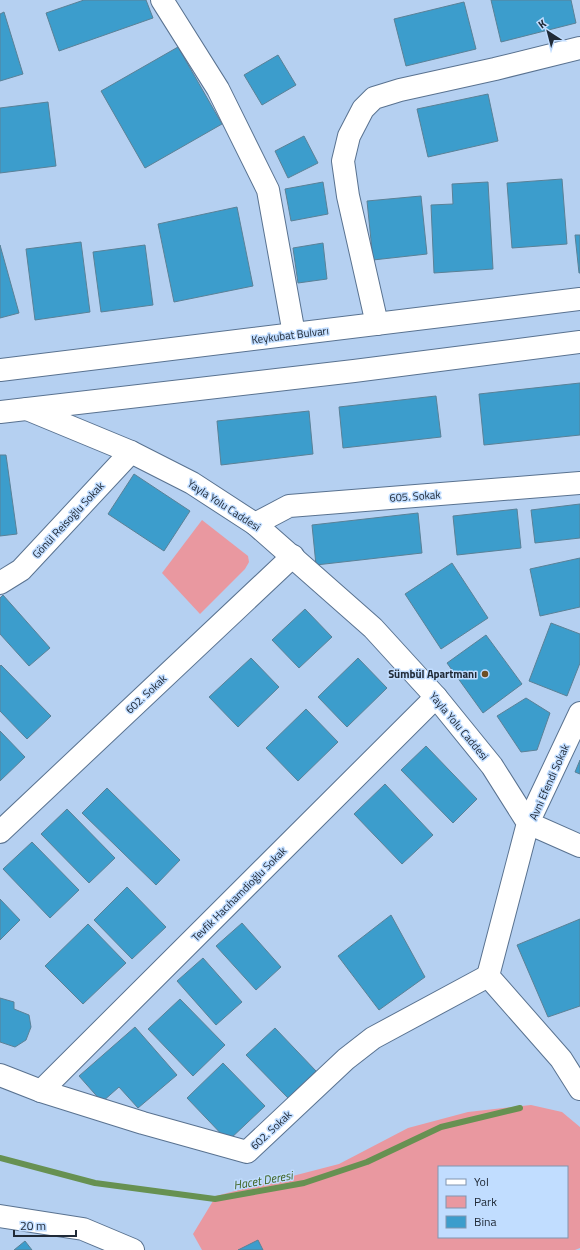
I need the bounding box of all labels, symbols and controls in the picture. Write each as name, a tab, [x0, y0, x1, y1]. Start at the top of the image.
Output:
north arrow	[528, 12, 568, 52]
text: K	[535, 15, 550, 32]
street label: Keykubat Bulvarı	[250, 322, 330, 348]
street label: Yayla Yolu Caddesi	[184, 475, 264, 535]
street label: Gönül Reisoğlu Sokak	[28, 478, 108, 562]
street label: 605. Sokak	[389, 486, 442, 506]
place label: Sümbül Apartmanı	[388, 666, 477, 682]
marker: Sümbül Apartmanı	[480, 669, 490, 679]
street label: 602. Sokak	[122, 670, 171, 717]
street label: Yayla Yolu Caddesi	[426, 689, 492, 763]
street label: Avni Efendi Sokak	[525, 741, 573, 823]
street label: Tevfik Hacıhamdioğlu Sokak	[188, 842, 291, 945]
street label: 602. Sokak	[247, 1106, 296, 1153]
water label: Hacet Deresi	[232, 1165, 296, 1195]
legend	[438, 1166, 568, 1238]
text: Yol	[474, 1172, 489, 1191]
text: Park	[474, 1192, 497, 1211]
scale bar	[14, 1212, 76, 1238]
text: Bina	[474, 1212, 496, 1231]
text: 20 m	[20, 1216, 46, 1235]

